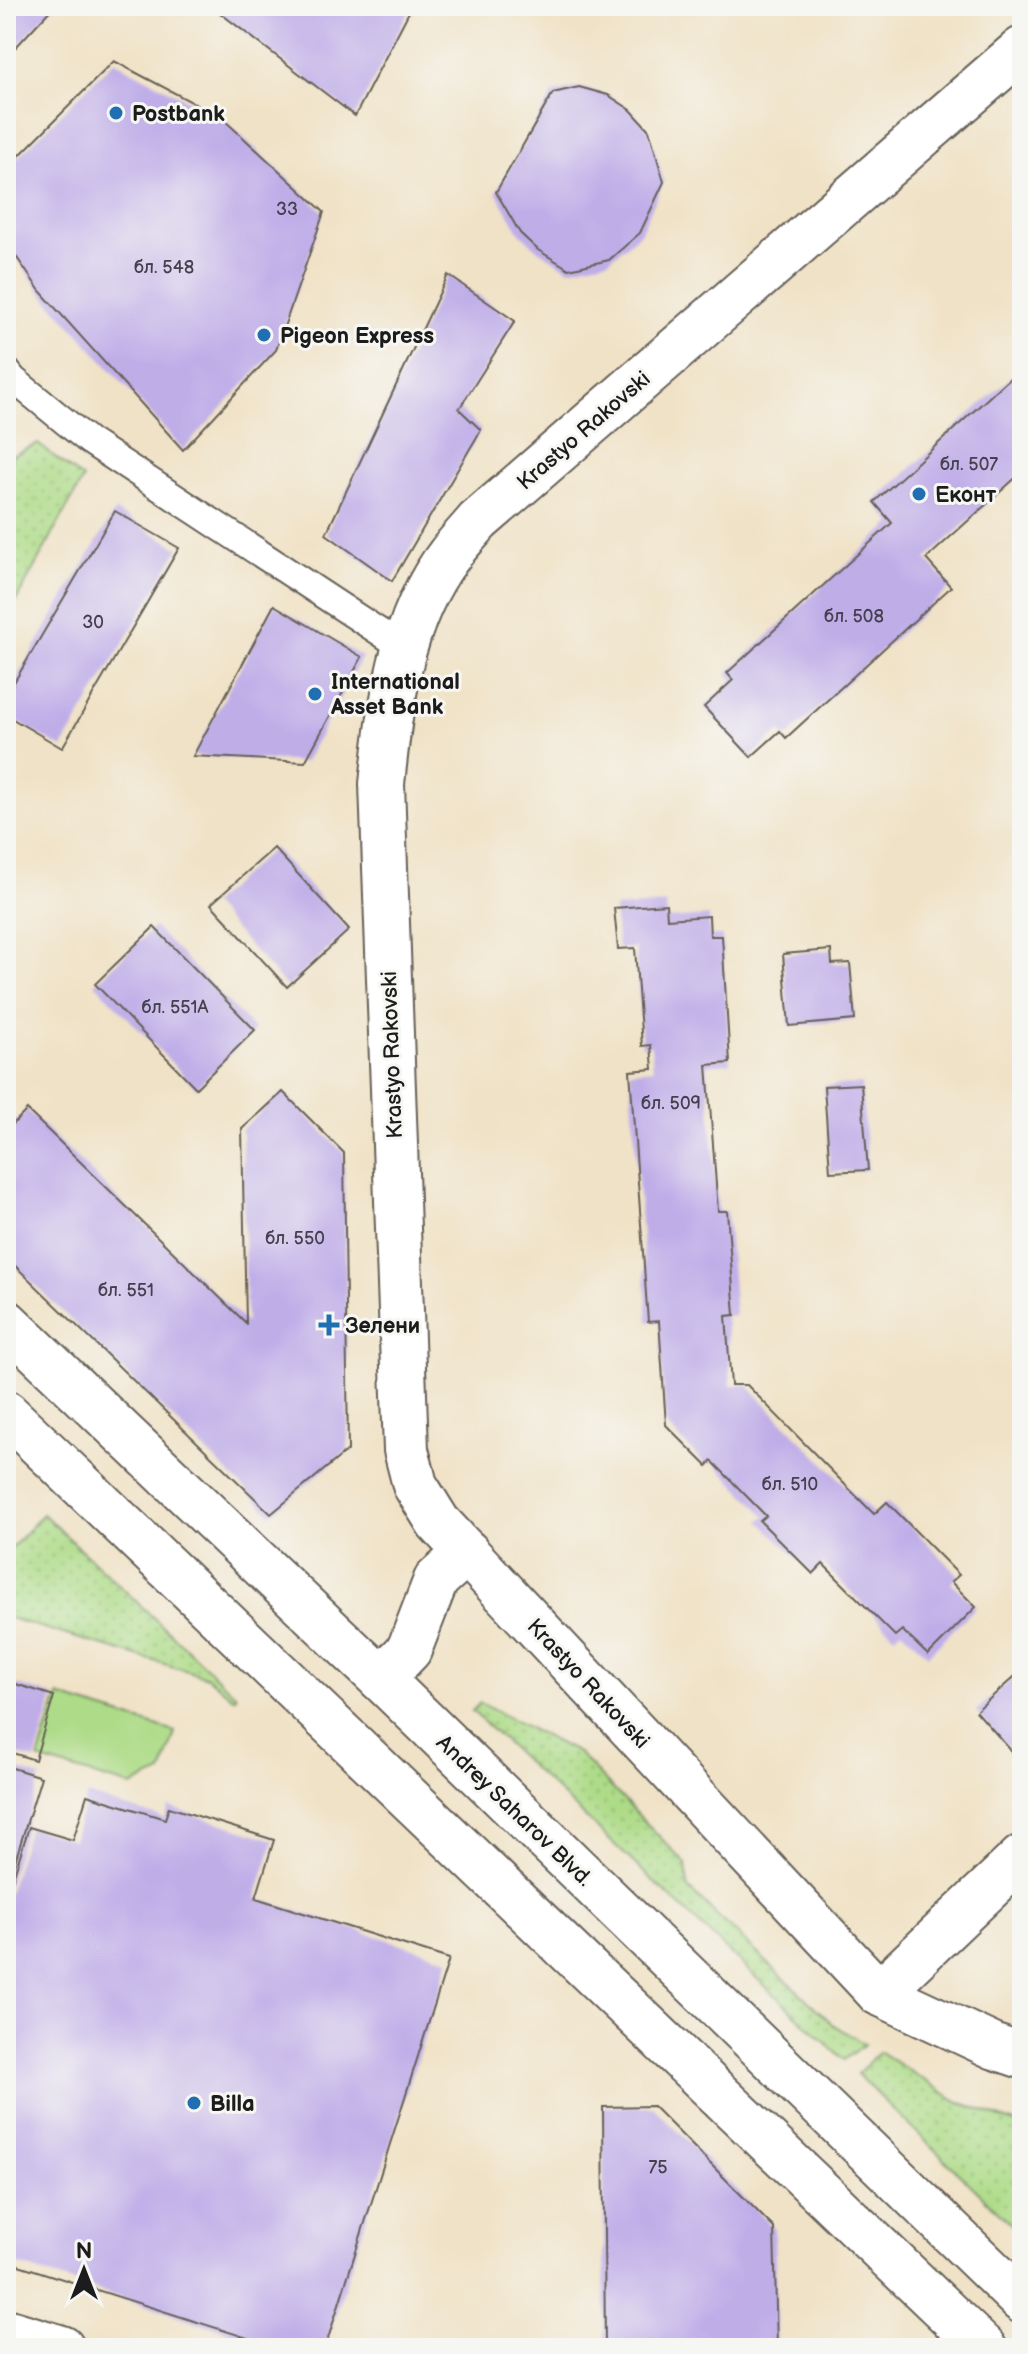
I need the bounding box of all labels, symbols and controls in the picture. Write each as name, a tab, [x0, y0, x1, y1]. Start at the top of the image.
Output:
place label: Postbank	[132, 101, 225, 128]
marker: Postbank	[107, 104, 125, 122]
house number: 33	[276, 199, 298, 220]
house number: бл. 548	[134, 257, 194, 278]
place label: Pigeon Express	[280, 323, 434, 350]
marker: Pigeon Express	[255, 326, 273, 344]
street label: Krastyo Rakovski	[512, 366, 656, 496]
house number: бл. 507	[940, 454, 998, 475]
place label: Еконт	[935, 482, 997, 509]
marker: Еконт	[910, 485, 928, 503]
house number: бл. 508	[824, 606, 884, 627]
house number: 30	[82, 612, 104, 633]
place label: International Asset Bank	[330, 669, 460, 721]
marker: International Asset Bank	[306, 685, 324, 703]
street label: Krastyo Rakovski	[376, 971, 409, 1139]
house number: бл. 551А	[142, 997, 209, 1018]
house number: бл. 509	[641, 1093, 701, 1114]
house number: бл. 550	[265, 1228, 325, 1249]
house number: бл. 551	[98, 1280, 154, 1301]
place label: Зелени	[345, 1313, 420, 1340]
marker: Зелени	[320, 1316, 338, 1334]
house number: бл. 510	[762, 1474, 818, 1495]
street label: Krastyo Rakovski	[521, 1613, 655, 1755]
street label: Andrey Saharov Blvd.	[430, 1730, 598, 1893]
place label: Billa	[210, 2091, 255, 2118]
marker: Billa	[185, 2094, 203, 2112]
house number: 75	[648, 2157, 668, 2178]
north arrow	[44, 2230, 124, 2310]
text: N	[76, 2238, 92, 2265]

